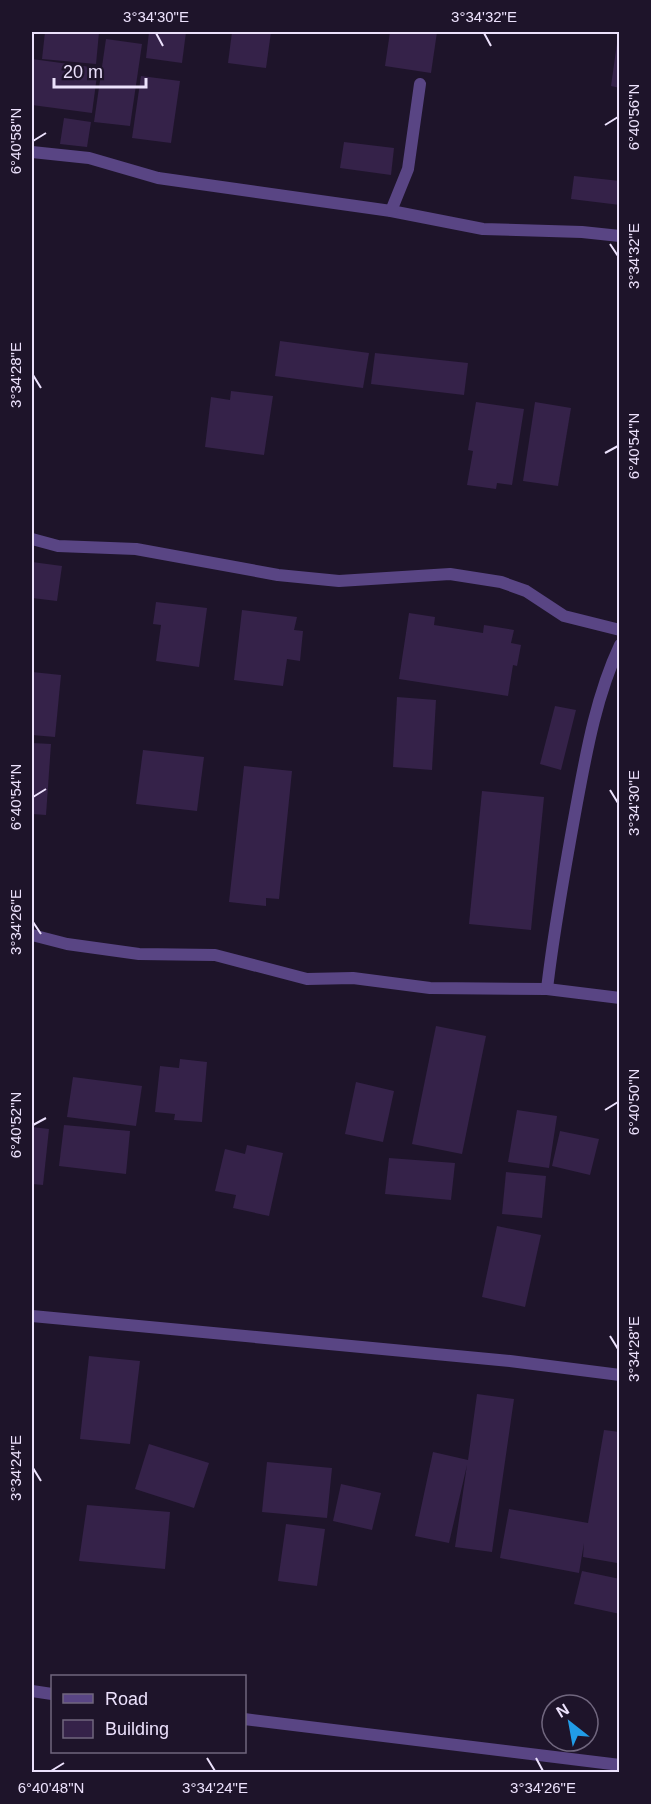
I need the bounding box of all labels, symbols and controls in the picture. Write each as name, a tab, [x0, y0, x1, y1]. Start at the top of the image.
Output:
text: 3°34'30"E	[123, 8, 189, 25]
text: 3°34'32"E	[451, 8, 517, 25]
scale bar	[54, 51, 146, 89]
text: 20 m	[63, 62, 103, 82]
text: 6°40'56"N	[625, 84, 642, 150]
text: 6°40'58"N	[7, 108, 24, 174]
text: 3°34'32"E	[625, 223, 642, 289]
text: 3°34'28"E	[7, 342, 24, 408]
text: 6°40'54"N	[625, 413, 642, 479]
text: 6°40'54"N	[7, 764, 24, 830]
text: 3°34'30"E	[625, 770, 642, 836]
text: 3°34'26"E	[7, 889, 24, 955]
text: 6°40'50"N	[625, 1069, 642, 1135]
text: 6°40'52"N	[7, 1092, 24, 1158]
text: 3°34'28"E	[625, 1316, 642, 1382]
text: 3°34'24"E	[7, 1435, 24, 1501]
legend	[51, 1675, 246, 1753]
text: Road	[105, 1689, 148, 1709]
north arrow	[540, 1693, 600, 1753]
text: N	[553, 1700, 572, 1721]
text: Building	[105, 1719, 169, 1739]
text: 6°40'48"N	[18, 1779, 84, 1796]
text: 3°34'24"E	[182, 1779, 248, 1796]
text: 3°34'26"E	[510, 1779, 576, 1796]

